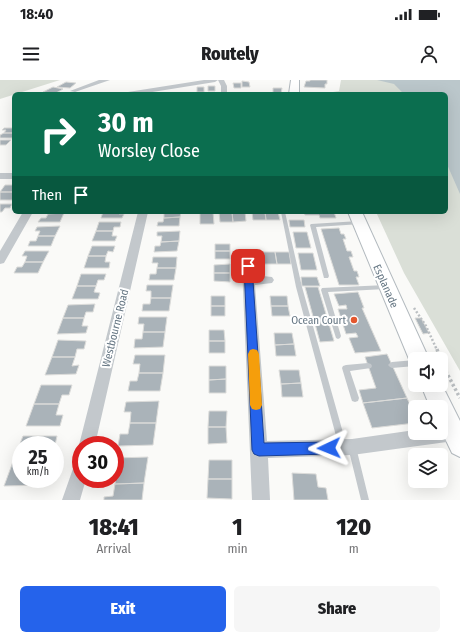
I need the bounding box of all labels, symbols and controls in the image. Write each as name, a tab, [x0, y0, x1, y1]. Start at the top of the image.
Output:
text: 18:40	[20, 5, 54, 23]
icon: menu	[20, 43, 42, 65]
text: Routely	[201, 43, 259, 65]
icon: person	[418, 43, 440, 65]
text: 30 m	[98, 106, 154, 139]
icon: right	[32, 108, 84, 160]
text: Worsley Close	[98, 140, 200, 162]
icon: arrive	[70, 184, 92, 206]
text: Then	[32, 186, 62, 204]
pin	[231, 249, 265, 283]
icon: arrive	[237, 255, 259, 277]
street label: Esplanade	[370, 262, 401, 310]
street label: Westbourne Road	[100, 288, 131, 368]
place label: Ocean Court	[291, 314, 346, 327]
marker: Ocean Court	[349, 315, 359, 325]
map controls	[408, 352, 448, 488]
button: sound	[408, 352, 448, 392]
button: search	[408, 400, 448, 440]
position arrow	[308, 427, 350, 469]
speed limit sign: 30	[72, 436, 124, 488]
text: 25	[28, 445, 48, 469]
button: layers	[408, 448, 448, 488]
text: km/h	[27, 466, 49, 478]
text: 18:41	[89, 513, 139, 541]
text: 1	[232, 513, 243, 541]
text: 120	[336, 513, 371, 541]
text: Arrival	[96, 541, 131, 556]
text: min	[227, 541, 248, 556]
text: m	[349, 541, 359, 556]
button: Exit	[20, 586, 226, 632]
button: Share	[234, 586, 440, 632]

